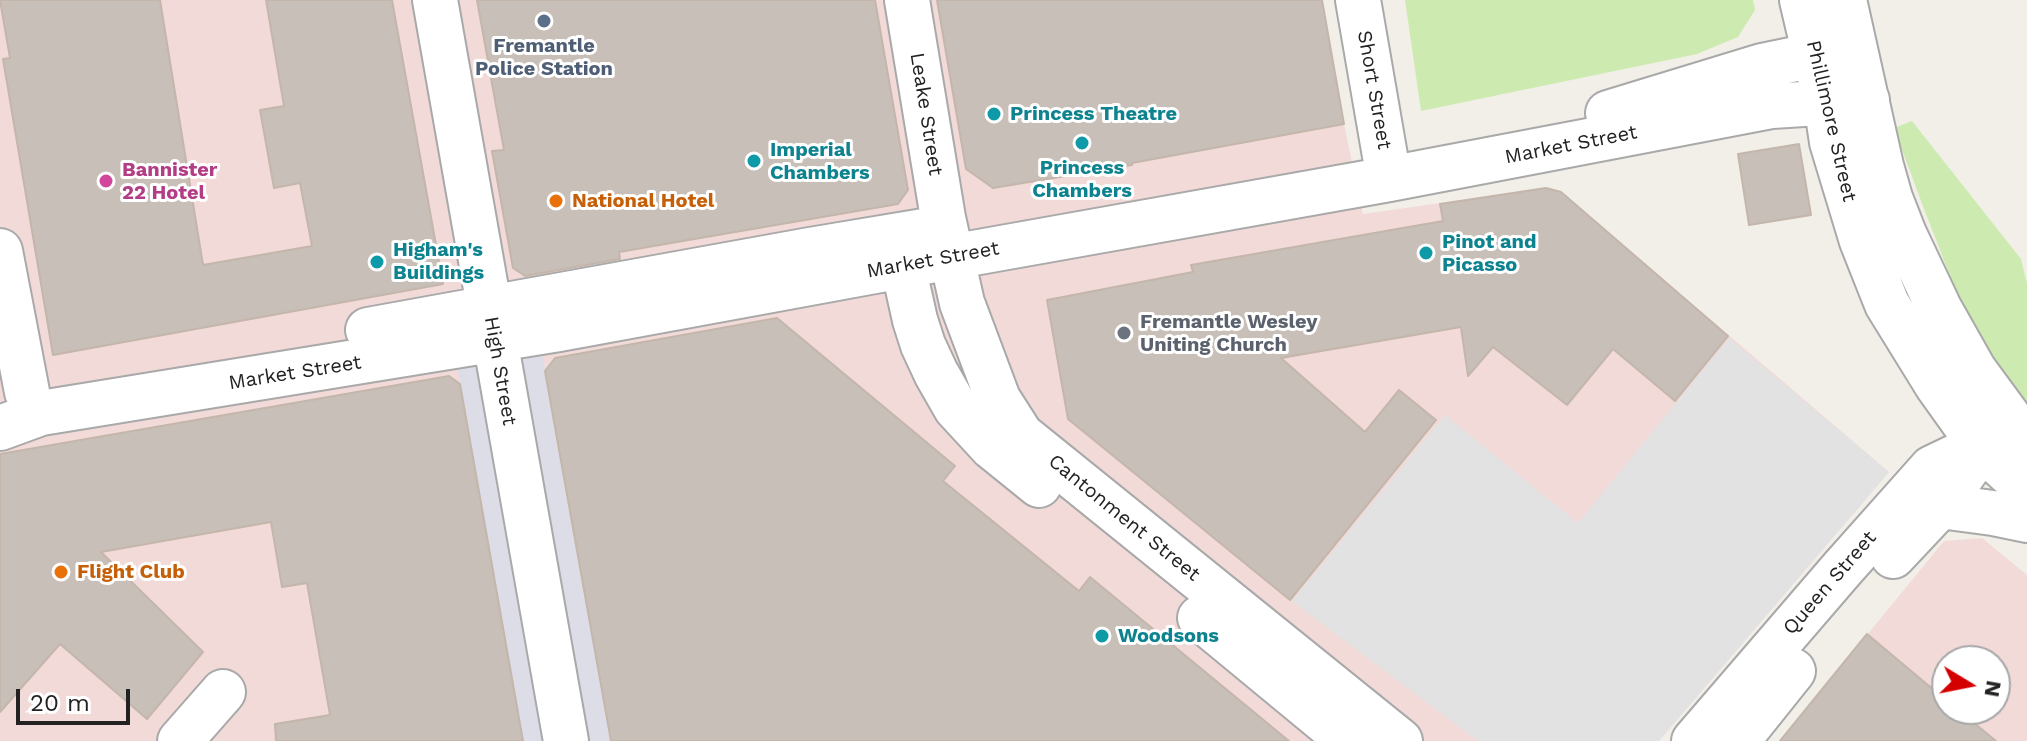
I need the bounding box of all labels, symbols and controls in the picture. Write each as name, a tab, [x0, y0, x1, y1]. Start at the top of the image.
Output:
marker: Fremantle Police Station	[535, 12, 553, 30]
street label: Short Street	[1352, 29, 1396, 151]
place label: Fremantle Police Station	[475, 34, 613, 81]
street label: Phillimore Street	[1801, 38, 1861, 204]
street label: Leake Street	[904, 51, 948, 177]
place label: Princess Theatre	[1010, 102, 1177, 126]
marker: Princess Theatre	[985, 105, 1003, 123]
street label: Market Street	[1503, 120, 1639, 170]
marker: Princess Chambers	[1073, 134, 1091, 152]
place label: Imperial Chambers	[770, 138, 870, 185]
marker: Imperial Chambers	[745, 152, 763, 170]
place label: Princess Chambers	[1032, 156, 1132, 203]
place label: Bannister 22 Hotel	[122, 158, 217, 205]
marker: Bannister 22 Hotel	[97, 172, 115, 190]
place label: National Hotel	[572, 189, 714, 213]
marker: National Hotel	[547, 192, 565, 210]
place label: Pinot and Picasso	[1442, 230, 1536, 277]
street label: Market Street	[865, 237, 1001, 283]
place label: Higham's Buildings	[393, 238, 484, 285]
marker: Pinot and Picasso	[1417, 244, 1435, 262]
marker: Higham's Buildings	[368, 253, 386, 271]
place label: Fremantle Wesley Uniting Church	[1140, 310, 1317, 357]
street label: High Street	[479, 315, 521, 427]
marker: Fremantle Wesley Uniting Church	[1115, 324, 1133, 342]
street label: Market Street	[227, 351, 363, 395]
street label: Cantonment Street	[1043, 449, 1205, 587]
street label: Queen Street	[1778, 526, 1882, 640]
place label: Flight Club	[77, 560, 185, 584]
marker: Flight Club	[52, 563, 70, 581]
place label: Woodsons	[1118, 624, 1219, 648]
marker: Woodsons	[1093, 627, 1111, 645]
north arrow	[1931, 645, 2011, 725]
scale bar	[20, 673, 134, 723]
text: N	[1979, 679, 2007, 699]
text: 20 m	[30, 689, 90, 717]

